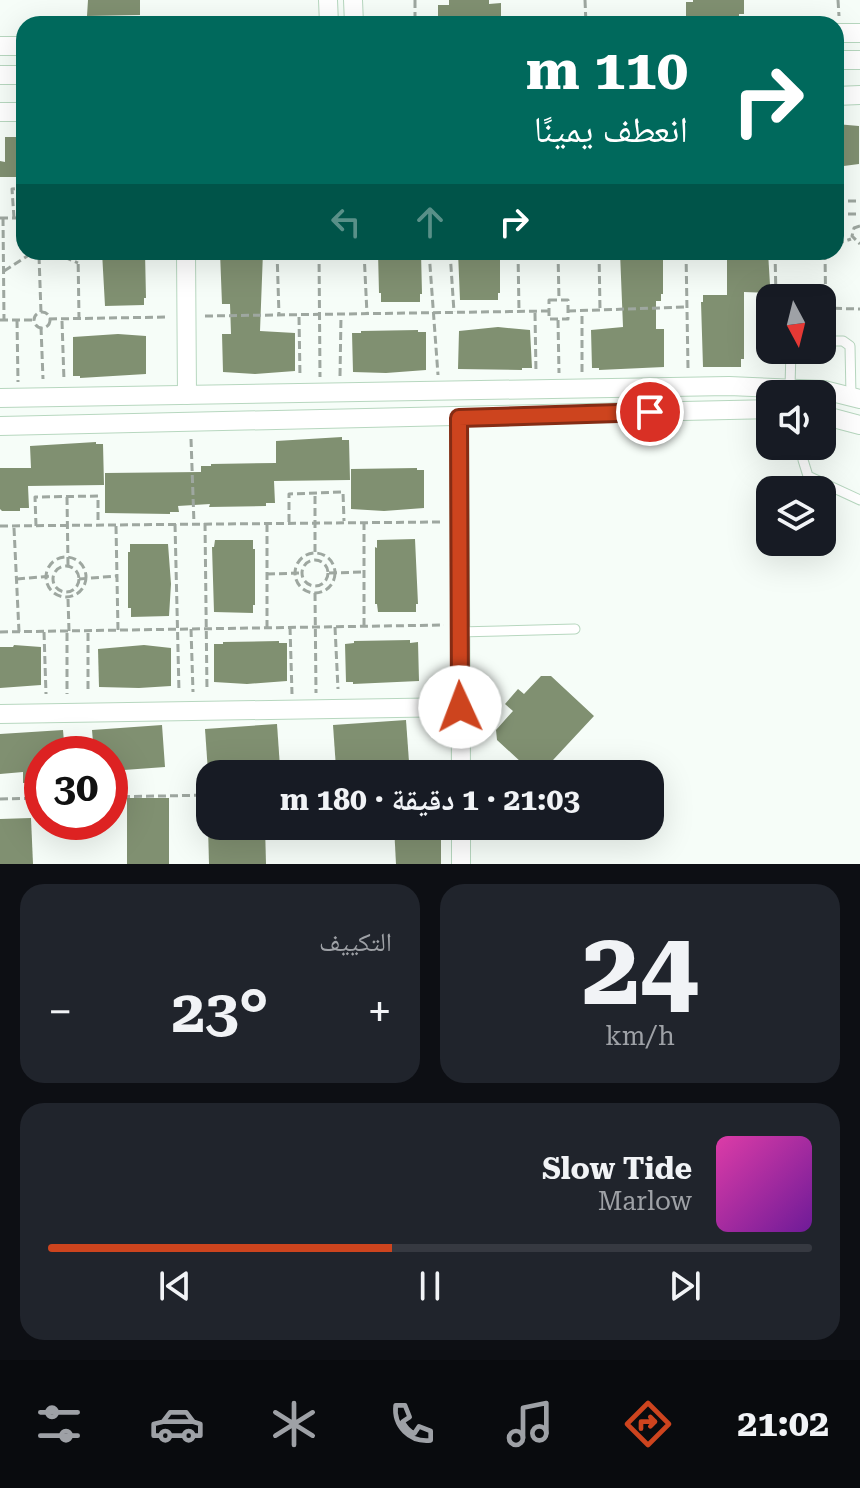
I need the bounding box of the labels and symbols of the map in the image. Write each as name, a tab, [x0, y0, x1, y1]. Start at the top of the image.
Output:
north arrow	[756, 284, 836, 364]
pin	[616, 378, 684, 446]
position arrow	[418, 665, 502, 749]
speed limit sign: 30	[24, 736, 128, 840]

